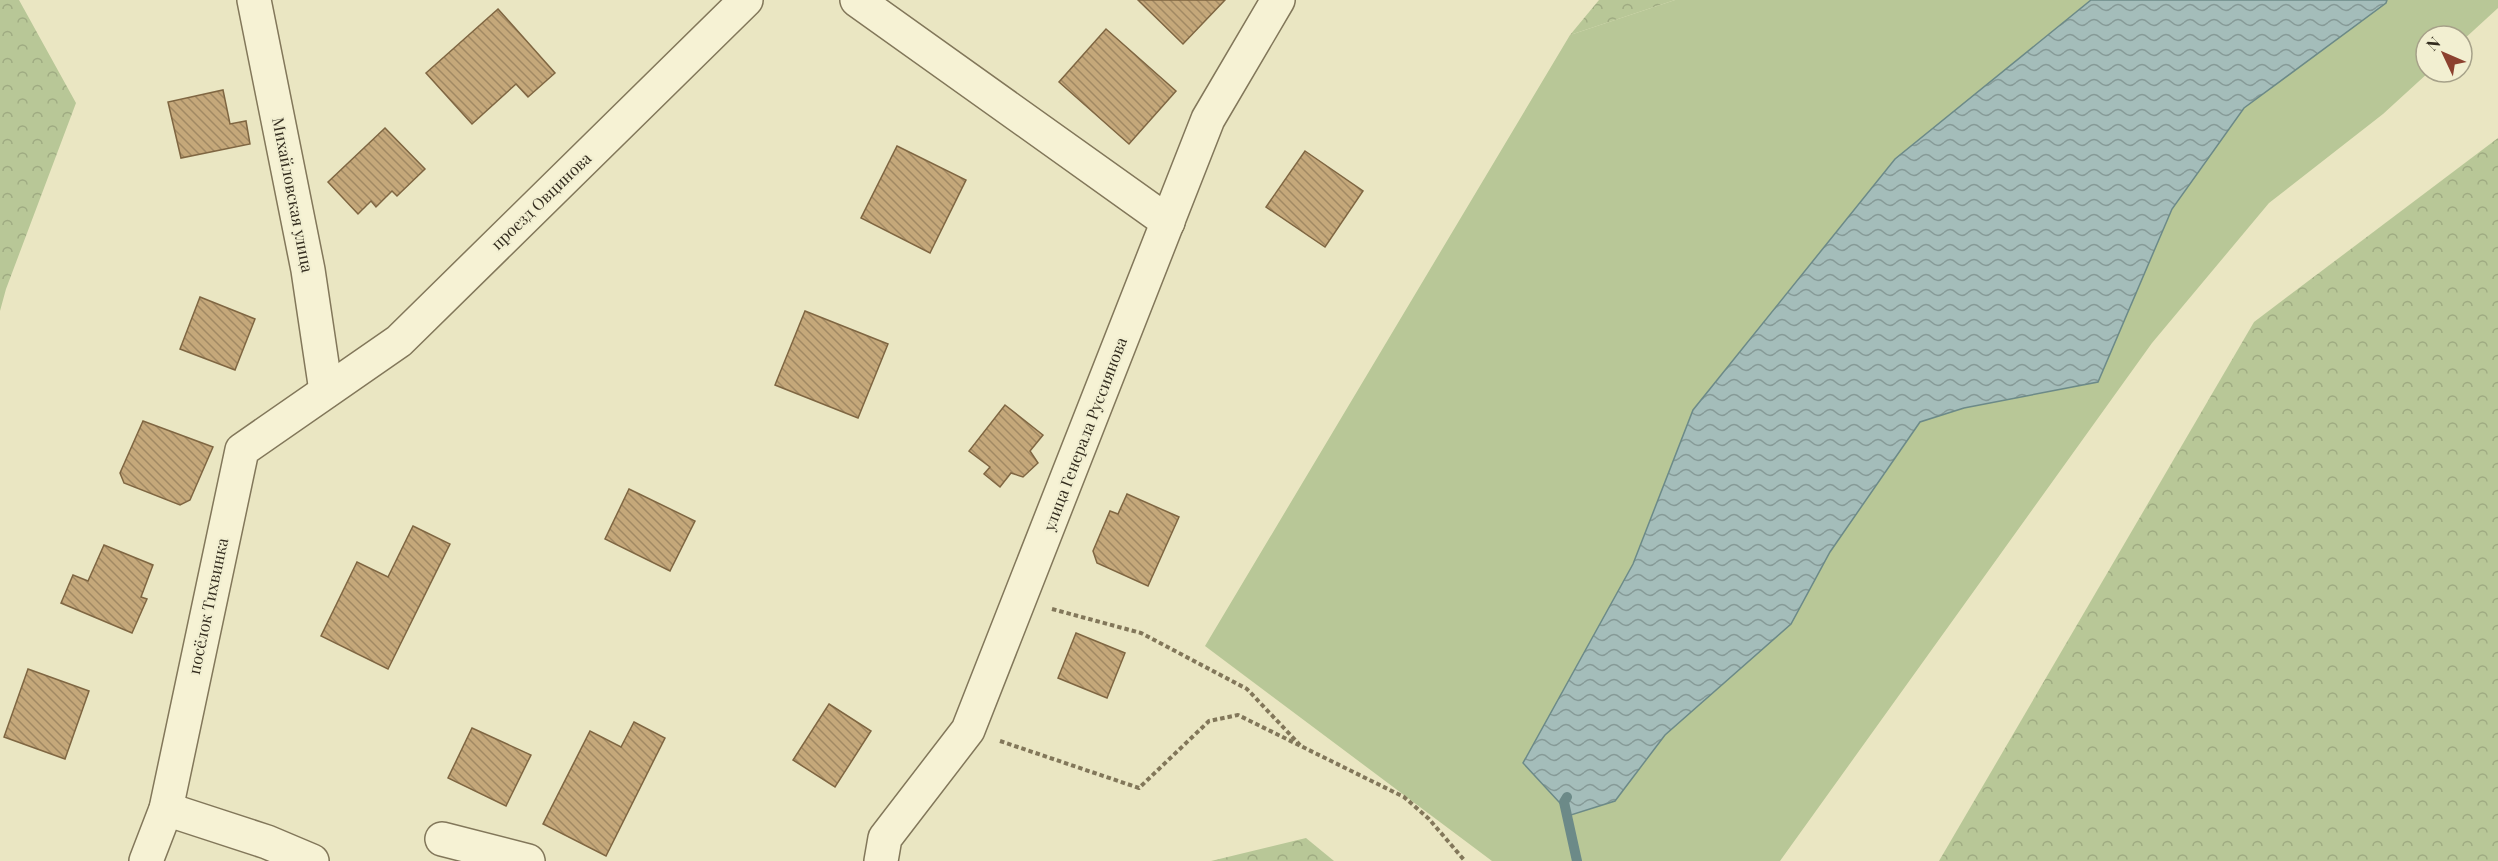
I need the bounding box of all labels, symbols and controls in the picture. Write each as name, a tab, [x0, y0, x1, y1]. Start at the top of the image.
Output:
north arrow	[2414, 24, 2474, 84]
text: N	[2421, 31, 2445, 55]
street label: Михайловская улица	[268, 116, 319, 274]
street label: проезд Овцинова	[486, 147, 595, 254]
street label: улица Генерала Руссиянова	[1038, 334, 1131, 535]
street label: посёлок Тихвинка	[183, 536, 232, 676]

